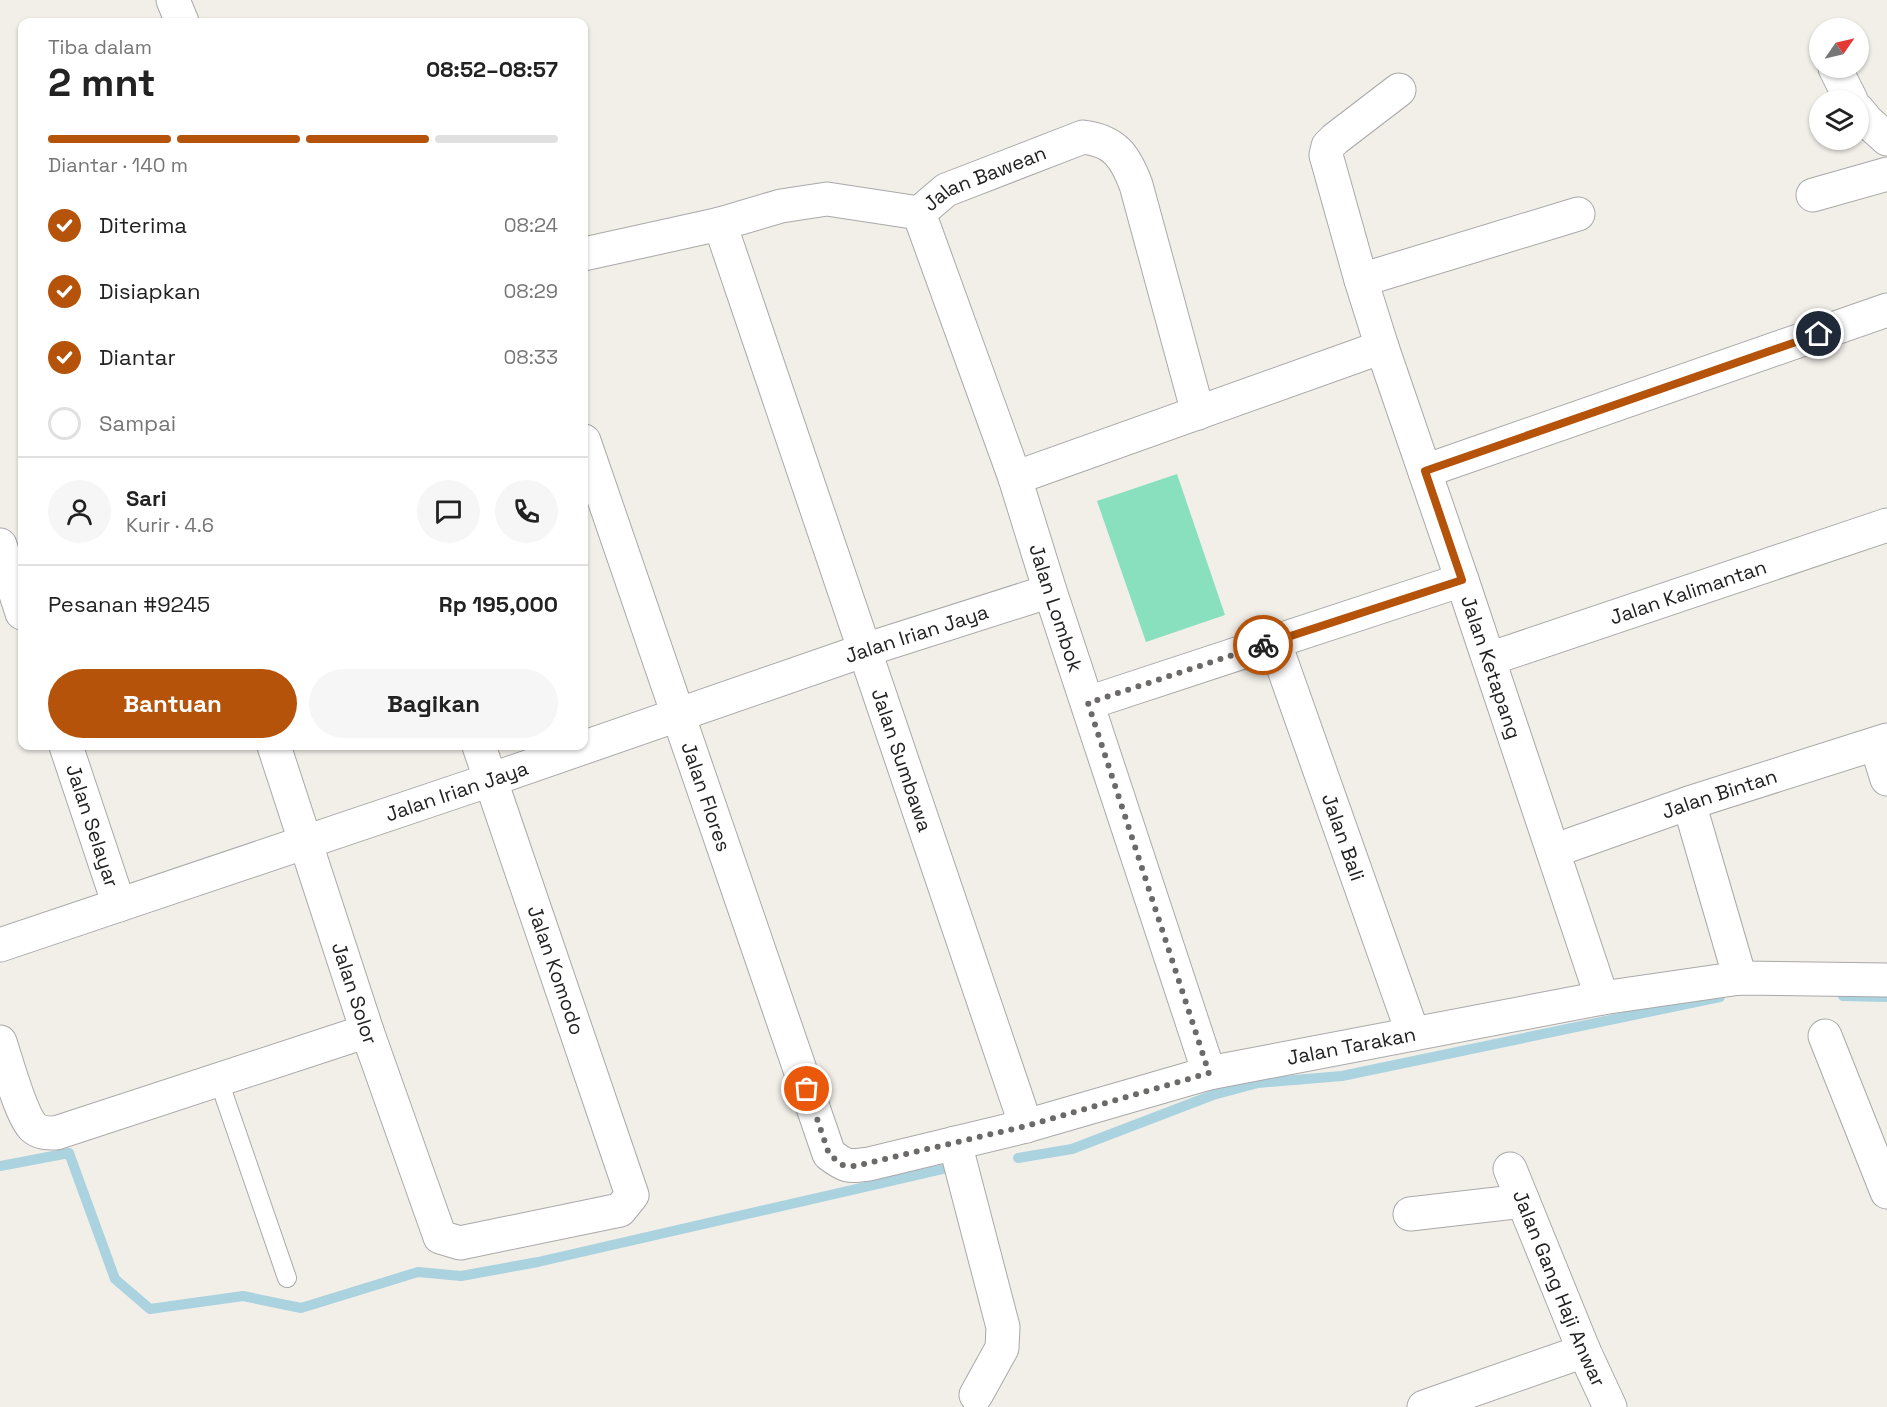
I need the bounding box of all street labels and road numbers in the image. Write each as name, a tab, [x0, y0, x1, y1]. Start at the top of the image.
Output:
street label: Jalan Bawean	[918, 139, 1050, 217]
street label: Jalan Lombok	[1023, 541, 1089, 675]
street label: Jalan Kalimantan	[1606, 554, 1770, 630]
street label: Jalan Ketapang	[1455, 592, 1527, 742]
street label: Jalan Irian Jaya	[841, 599, 992, 669]
street label: Jalan Sumbawa	[865, 685, 938, 835]
street label: Jalan Flores	[675, 738, 737, 855]
street label: Jalan Irian Jaya	[382, 755, 532, 827]
street label: Jalan Selayar	[60, 761, 125, 891]
street label: Jalan Bintan	[1658, 763, 1780, 825]
street label: Jalan Bali	[1316, 790, 1371, 884]
street label: Jalan Komodo	[522, 902, 590, 1038]
street label: Jalan Solor	[326, 939, 384, 1048]
street label: Jalan Tarakan	[1285, 1021, 1418, 1071]
street label: Jalan Gang Haji Anwar	[1507, 1186, 1612, 1391]

